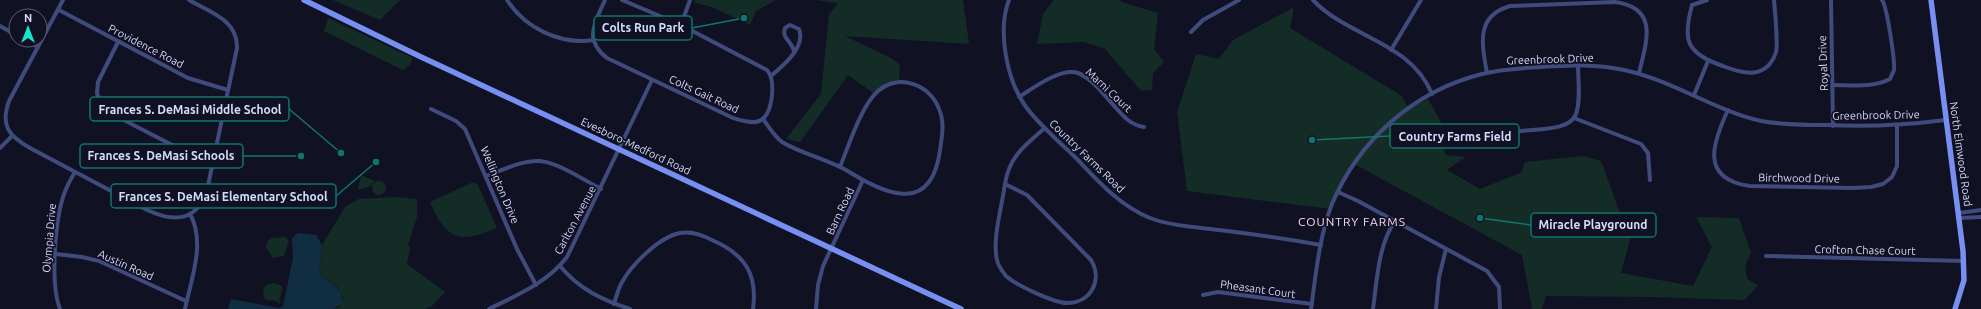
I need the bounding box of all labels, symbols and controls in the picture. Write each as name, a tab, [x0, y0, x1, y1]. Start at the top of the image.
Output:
north arrow	[8, 8, 48, 48]
text: N	[24, 12, 32, 24]
callout: Colts Run Park	[594, 16, 692, 40]
text: Colts Run Park	[602, 21, 684, 34]
street label: Providence Road	[106, 22, 186, 70]
street label: Royal Drive	[1816, 35, 1830, 91]
street label: Greenbrook Drive	[1506, 51, 1594, 67]
street label: Marni Court	[1083, 66, 1135, 115]
street label: Colts Gait Road	[667, 73, 741, 115]
callout: Frances S. DeMasi Middle School	[90, 97, 289, 121]
street label: North Elmwood Road	[1948, 101, 1974, 207]
text: Frances S. DeMasi Middle School	[98, 103, 282, 116]
street label: Greenbrook Drive	[1832, 108, 1920, 122]
street label: Evesboro-Medford Road	[579, 115, 693, 177]
street label: Country Farms Road	[1047, 117, 1127, 195]
callout: Country Farms Field	[1390, 124, 1519, 148]
text: Country Farms Field	[1398, 130, 1512, 143]
callout: Frances S. DeMasi Schools	[80, 144, 243, 168]
street label: Wellington Drive	[478, 145, 522, 225]
text: Frances S. DeMasi Schools	[88, 149, 235, 162]
street label: Birchwood Drive	[1758, 171, 1840, 185]
callout: Frances S. DeMasi Elementary School	[111, 184, 336, 208]
street label: Carlton Avenue	[552, 184, 598, 256]
street label: Barn Road	[824, 185, 856, 237]
text: Frances S. DeMasi Elementary School	[118, 190, 328, 203]
street label: Olympia Drive	[40, 203, 58, 273]
callout: Miracle Playground	[1531, 213, 1656, 237]
district label: COUNTRY FARMS	[1298, 215, 1406, 228]
text: Miracle Playground	[1538, 218, 1648, 231]
street label: Crofton Chase Court	[1814, 243, 1916, 257]
street label: Austin Road	[96, 247, 156, 283]
street label: Pheasant Court	[1219, 278, 1297, 300]

